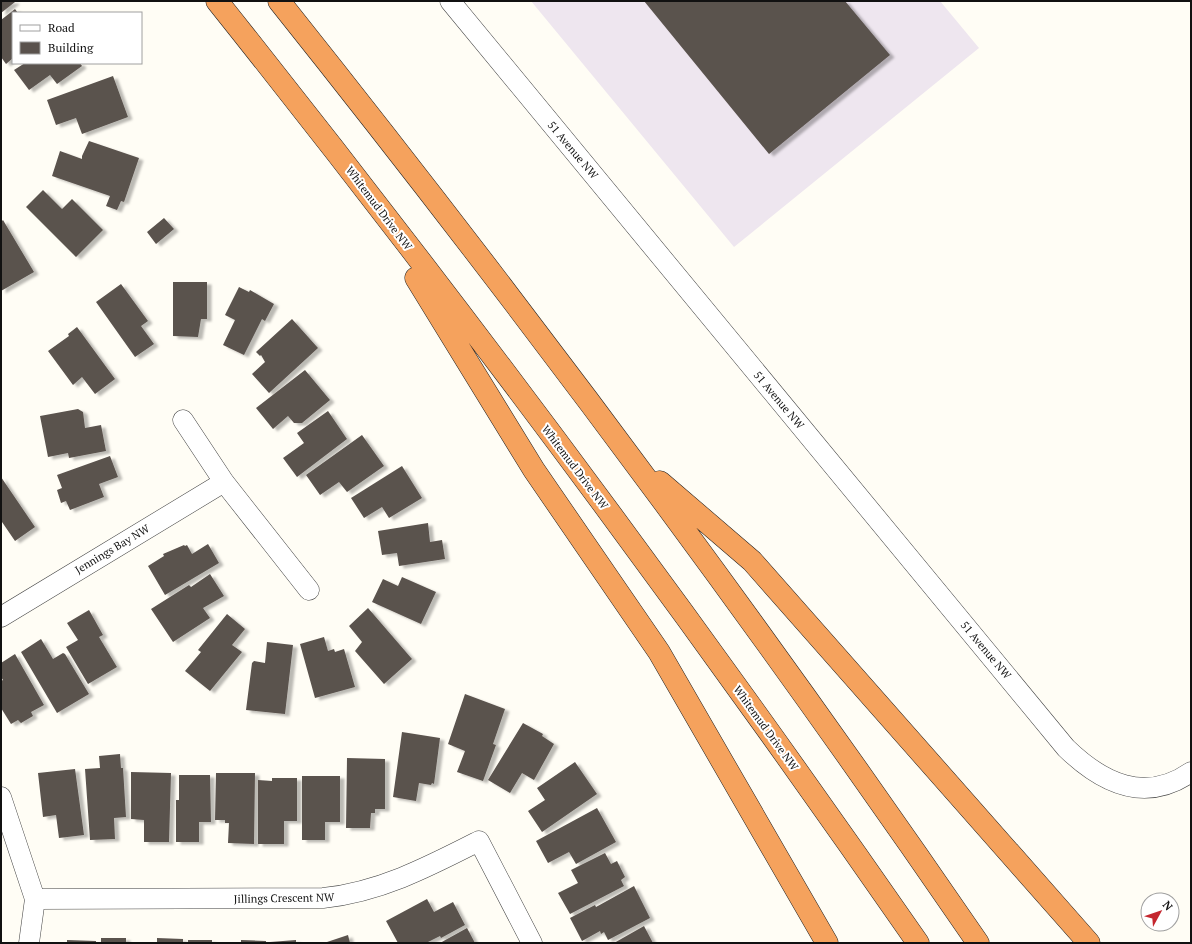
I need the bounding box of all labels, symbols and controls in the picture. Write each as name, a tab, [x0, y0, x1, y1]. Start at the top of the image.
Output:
legend	[12, 12, 142, 64]
text: Road	[48, 20, 75, 35]
text: Building	[48, 40, 94, 55]
street label: 51 Avenue NW	[545, 118, 602, 182]
street label: Whitemud Drive NW	[343, 163, 416, 253]
street label: 51 Avenue NW	[751, 368, 808, 432]
street label: Whitemud Drive NW	[539, 422, 612, 512]
street label: Jennings Bay NW	[72, 521, 152, 577]
street label: 51 Avenue NW	[958, 618, 1015, 682]
street label: Whitemud Drive NW	[731, 683, 802, 774]
street label: Jillings Crescent NW	[234, 890, 335, 906]
north arrow	[1140, 892, 1180, 932]
text: N	[1160, 898, 1176, 914]

